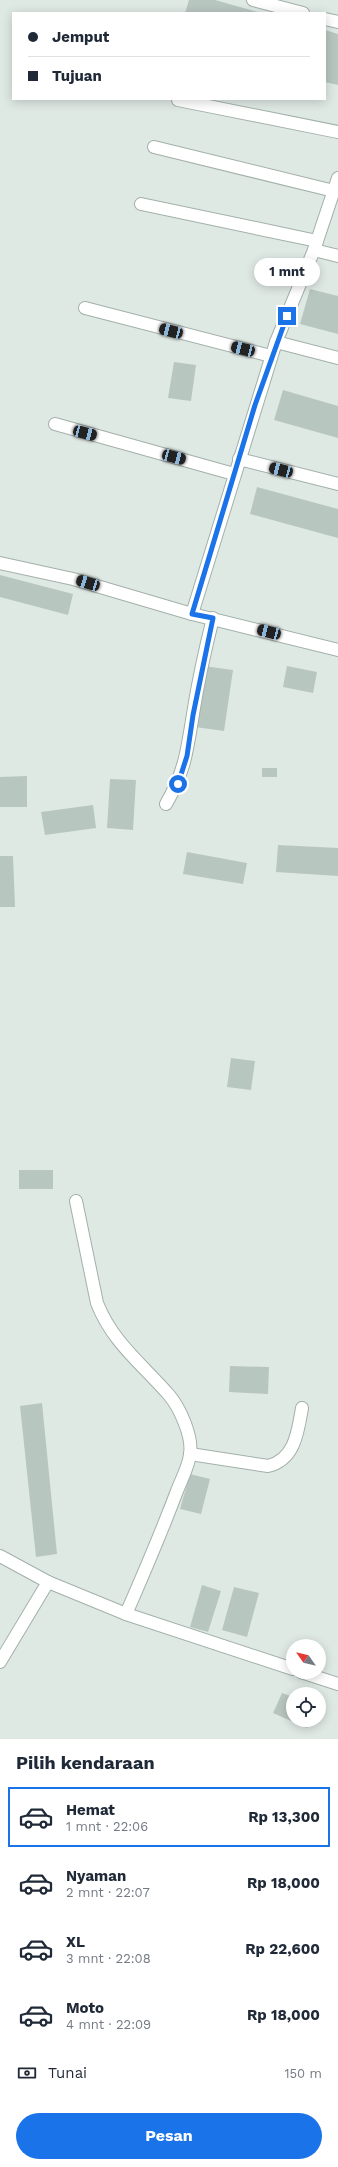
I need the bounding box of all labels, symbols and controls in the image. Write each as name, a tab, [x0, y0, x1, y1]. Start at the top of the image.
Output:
text: Jemput	[52, 28, 109, 46]
text: Tujuan	[52, 67, 102, 85]
callout: 1 mnt	[254, 258, 320, 286]
text: 1 mnt	[269, 264, 305, 279]
route end	[278, 307, 296, 325]
car	[158, 322, 184, 340]
car	[230, 340, 256, 358]
car	[72, 424, 98, 442]
car	[161, 448, 187, 466]
car	[268, 461, 294, 479]
car	[75, 574, 101, 592]
car	[256, 623, 282, 641]
route start	[169, 775, 187, 793]
north arrow	[286, 1639, 326, 1679]
map controls	[286, 1639, 326, 1727]
button: locate	[286, 1687, 326, 1727]
text: Pilih kendaraan	[16, 1752, 155, 1773]
icon: car	[18, 1799, 54, 1835]
text: Hemat	[66, 1801, 115, 1819]
text: Rp 13,300	[248, 1808, 320, 1826]
text: 1 mnt · 22:06	[66, 1819, 148, 1834]
icon: car	[18, 1865, 54, 1901]
text: Nyaman	[66, 1867, 126, 1885]
text: Rp 18,000	[247, 1874, 320, 1892]
text: 2 mnt · 22:07	[66, 1885, 150, 1900]
icon: car	[18, 1931, 54, 1967]
text: XL	[66, 1933, 85, 1951]
text: Rp 22,600	[245, 1940, 320, 1958]
text: 3 mnt · 22:08	[66, 1951, 151, 1966]
icon: car	[18, 1997, 54, 2033]
text: Moto	[66, 1999, 104, 2017]
text: Rp 18,000	[247, 2006, 320, 2024]
text: 4 mnt · 22:09	[66, 2017, 151, 2032]
icon: cash	[16, 2062, 38, 2084]
text: Tunai	[48, 2064, 87, 2082]
text: 150 m	[284, 2066, 322, 2081]
button: Pesan	[16, 2113, 322, 2159]

